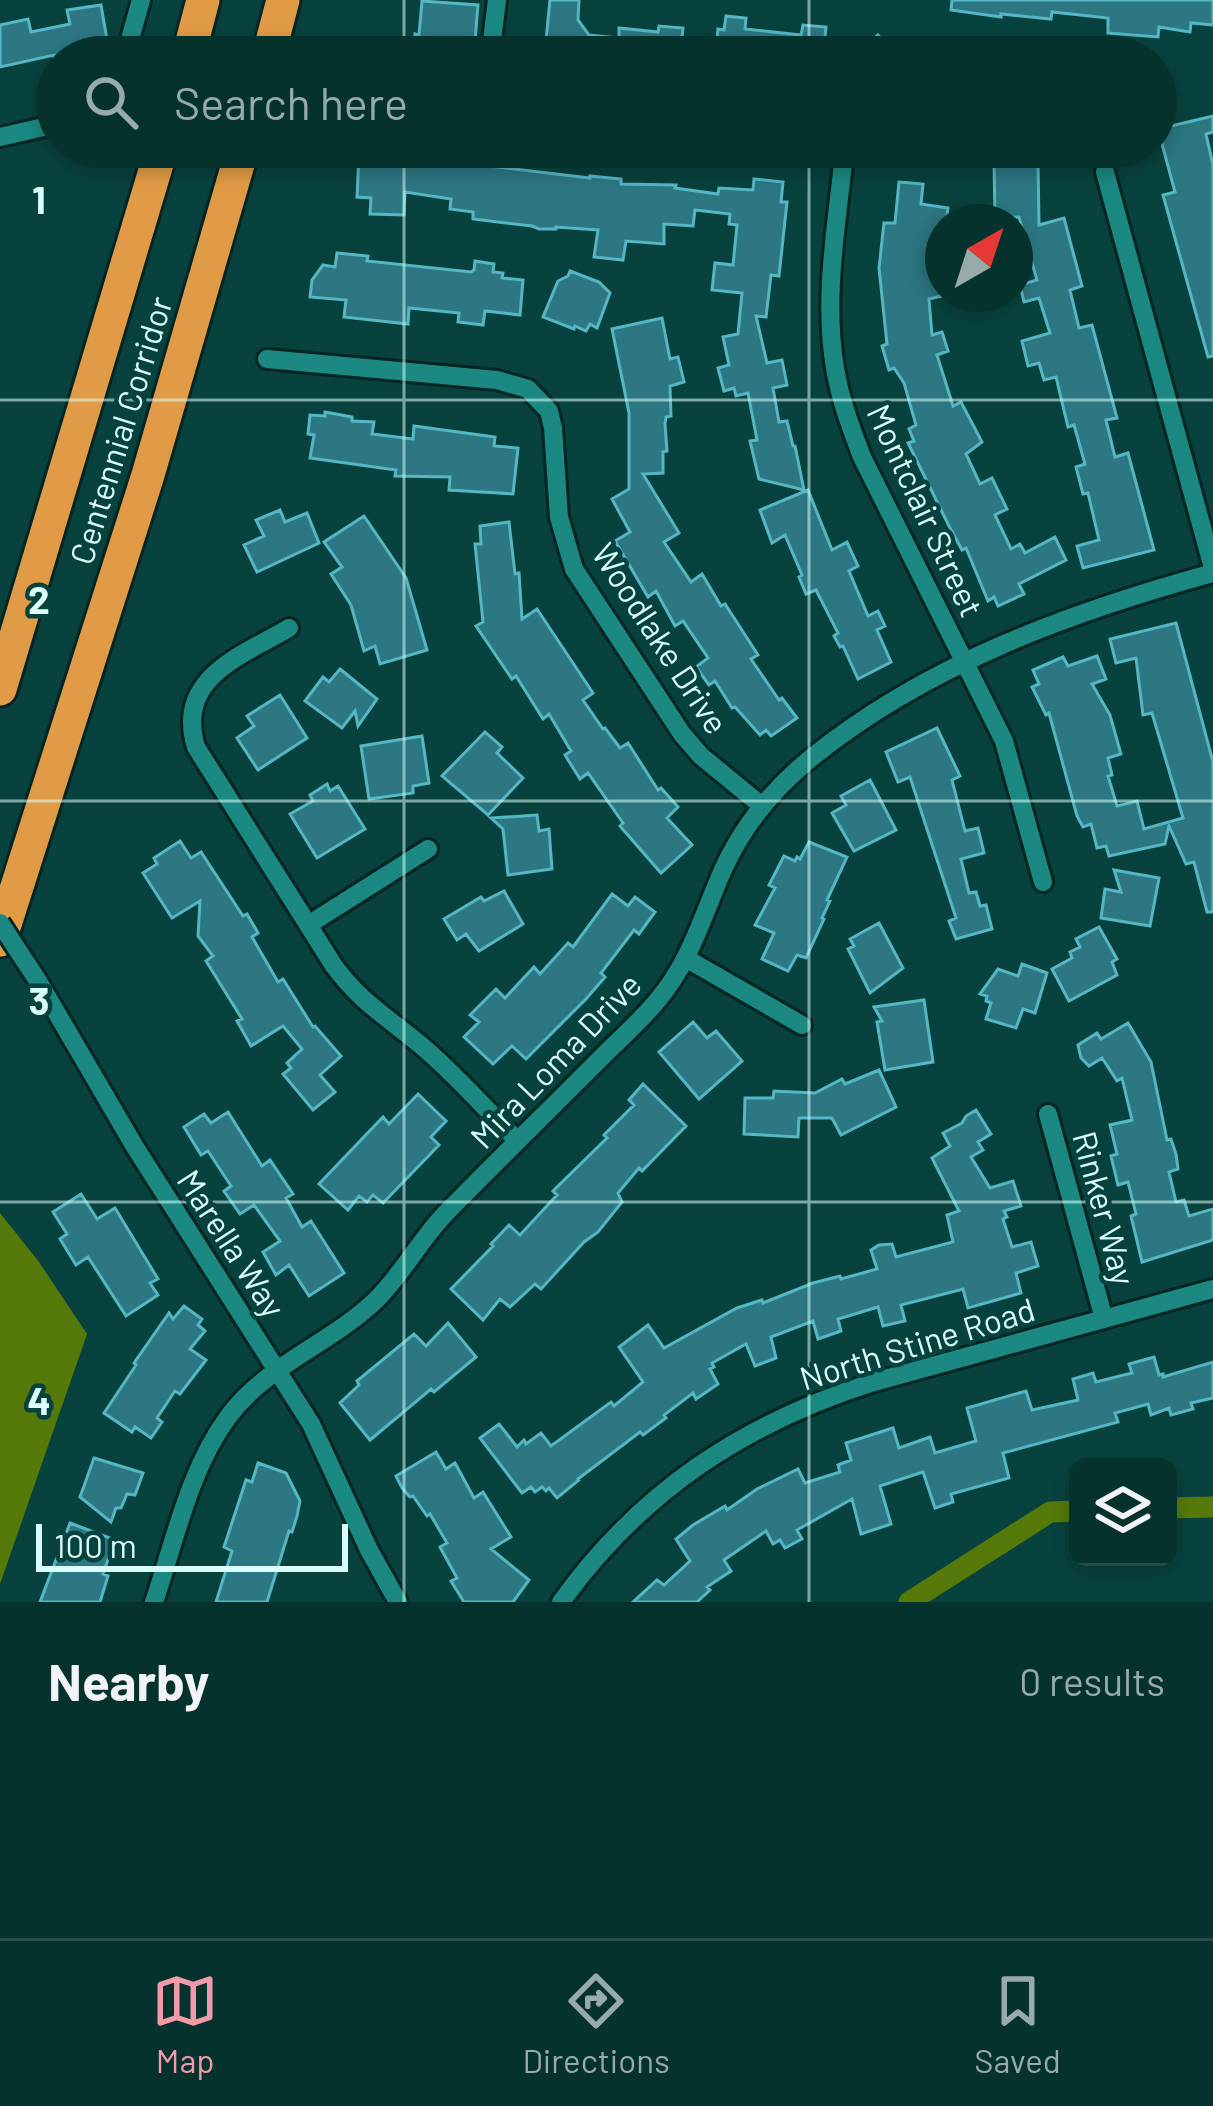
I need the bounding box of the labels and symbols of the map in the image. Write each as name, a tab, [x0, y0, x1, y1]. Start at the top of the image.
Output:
text: 1	[32, 175, 46, 222]
north arrow	[925, 204, 1033, 312]
street label: Centennial Corridor	[60, 291, 180, 569]
street label: Montclair Street	[859, 397, 993, 623]
street label: Woodlake Drive	[584, 535, 738, 741]
text: 2	[28, 575, 50, 622]
street label: Mira Loma Drive	[461, 964, 649, 1156]
text: 3	[28, 976, 50, 1023]
street label: Rinker Way	[1065, 1127, 1145, 1289]
street label: Marella Way	[170, 1162, 294, 1324]
street label: North Stine Road	[795, 1288, 1039, 1398]
text: 4	[27, 1376, 51, 1423]
scale bar	[36, 1518, 348, 1571]

